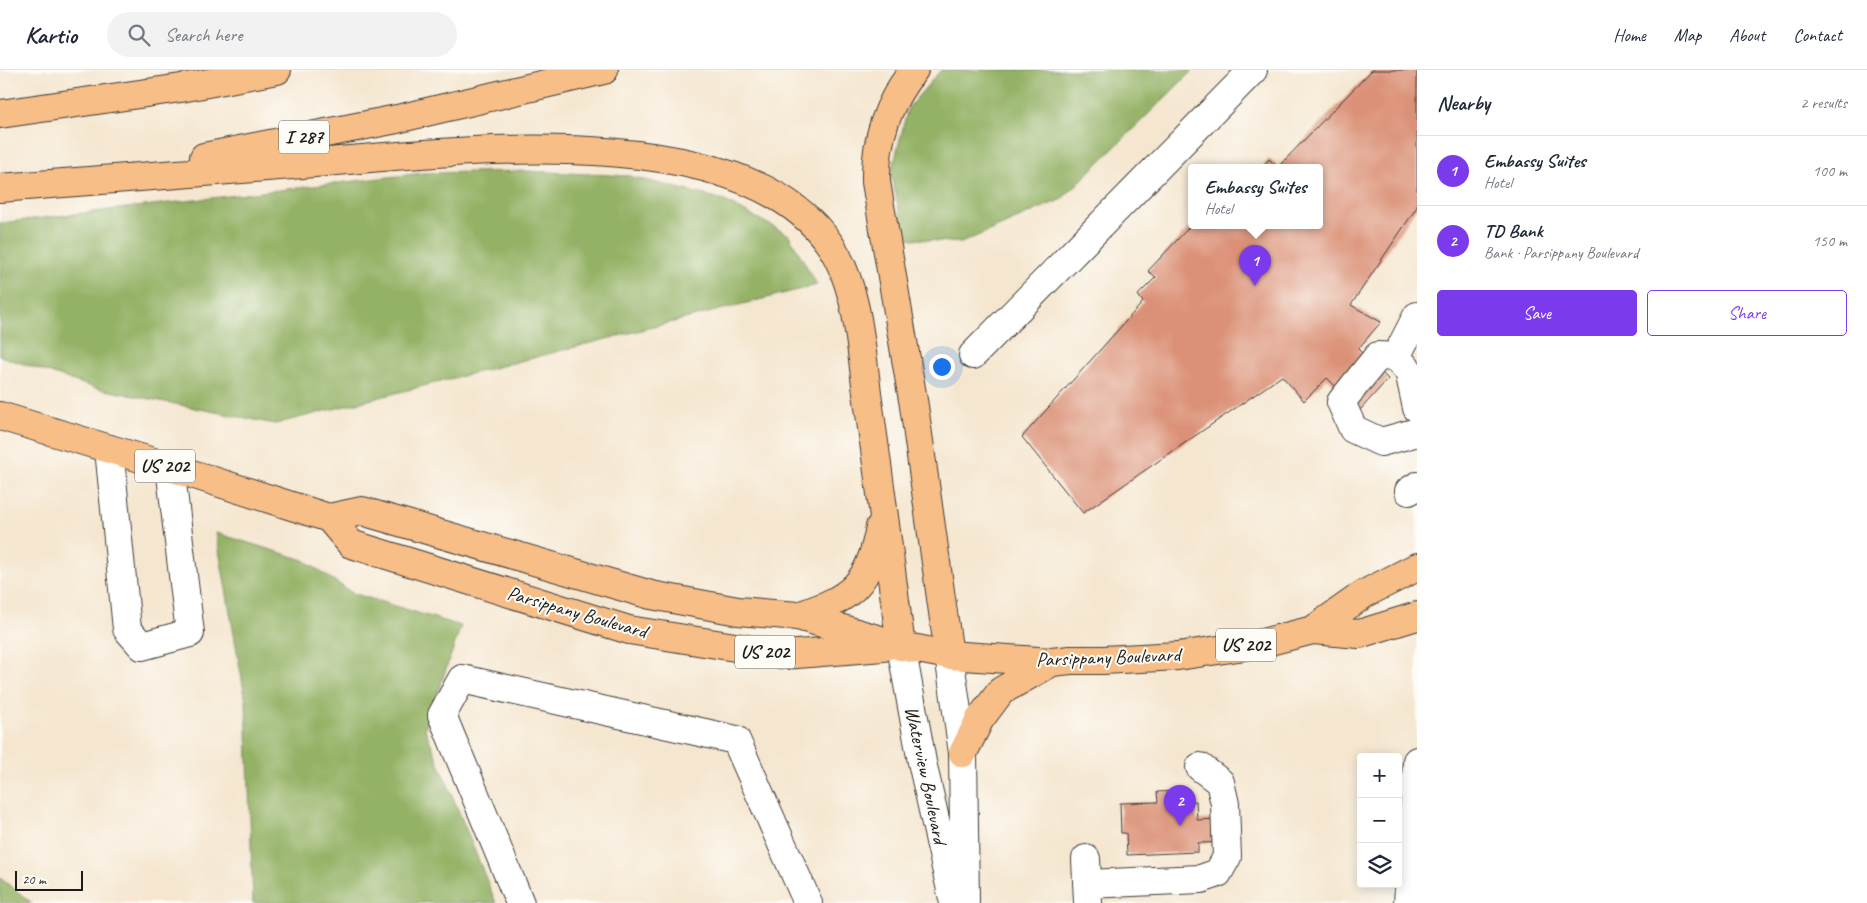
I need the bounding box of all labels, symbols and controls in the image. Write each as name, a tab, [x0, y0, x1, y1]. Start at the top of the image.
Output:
search box	[107, 12, 457, 57]
text: Kartio	[25, 20, 77, 50]
icon: search	[125, 21, 153, 49]
text: Search here	[165, 23, 242, 47]
text: Home	[1613, 24, 1646, 46]
text: Map	[1674, 24, 1701, 46]
text: About	[1729, 24, 1765, 46]
text: Contact	[1793, 24, 1842, 46]
text: Nearby	[1437, 90, 1490, 116]
text: 2 results	[1800, 93, 1847, 113]
road number: I 287	[279, 121, 329, 154]
text: Embassy Suites	[1484, 149, 1586, 173]
text: 1	[1449, 161, 1457, 181]
text: 100 m	[1813, 161, 1847, 181]
popup	[1188, 164, 1323, 229]
text: Hotel	[1484, 173, 1512, 193]
text: Embassy Suites	[1205, 175, 1306, 199]
text: Hotel	[1205, 199, 1233, 219]
text: TD Bank	[1484, 219, 1543, 243]
text: 2	[1449, 231, 1457, 251]
text: 150 m	[1813, 231, 1847, 251]
text: Bank · Parsippany Boulevard	[1484, 243, 1638, 263]
pin: 1	[1239, 245, 1271, 286]
button: Save	[1437, 290, 1637, 336]
button: Share	[1647, 290, 1847, 336]
your location	[929, 354, 955, 380]
road number: US 202	[135, 450, 195, 482]
street label: Parsippany Boulevard	[504, 580, 653, 645]
road number: US 202	[1216, 628, 1276, 662]
road number: US 202	[735, 636, 795, 668]
street label: Parsippany Boulevard	[1036, 642, 1184, 672]
street label: Waterview Boulevard	[899, 704, 953, 849]
map controls	[1357, 753, 1402, 888]
button: +	[1357, 753, 1402, 798]
pin: 2	[1164, 785, 1196, 826]
button: −	[1357, 798, 1402, 843]
button: layers	[1357, 843, 1402, 888]
scale bar	[15, 868, 82, 891]
text: 20 m	[22, 871, 46, 888]

